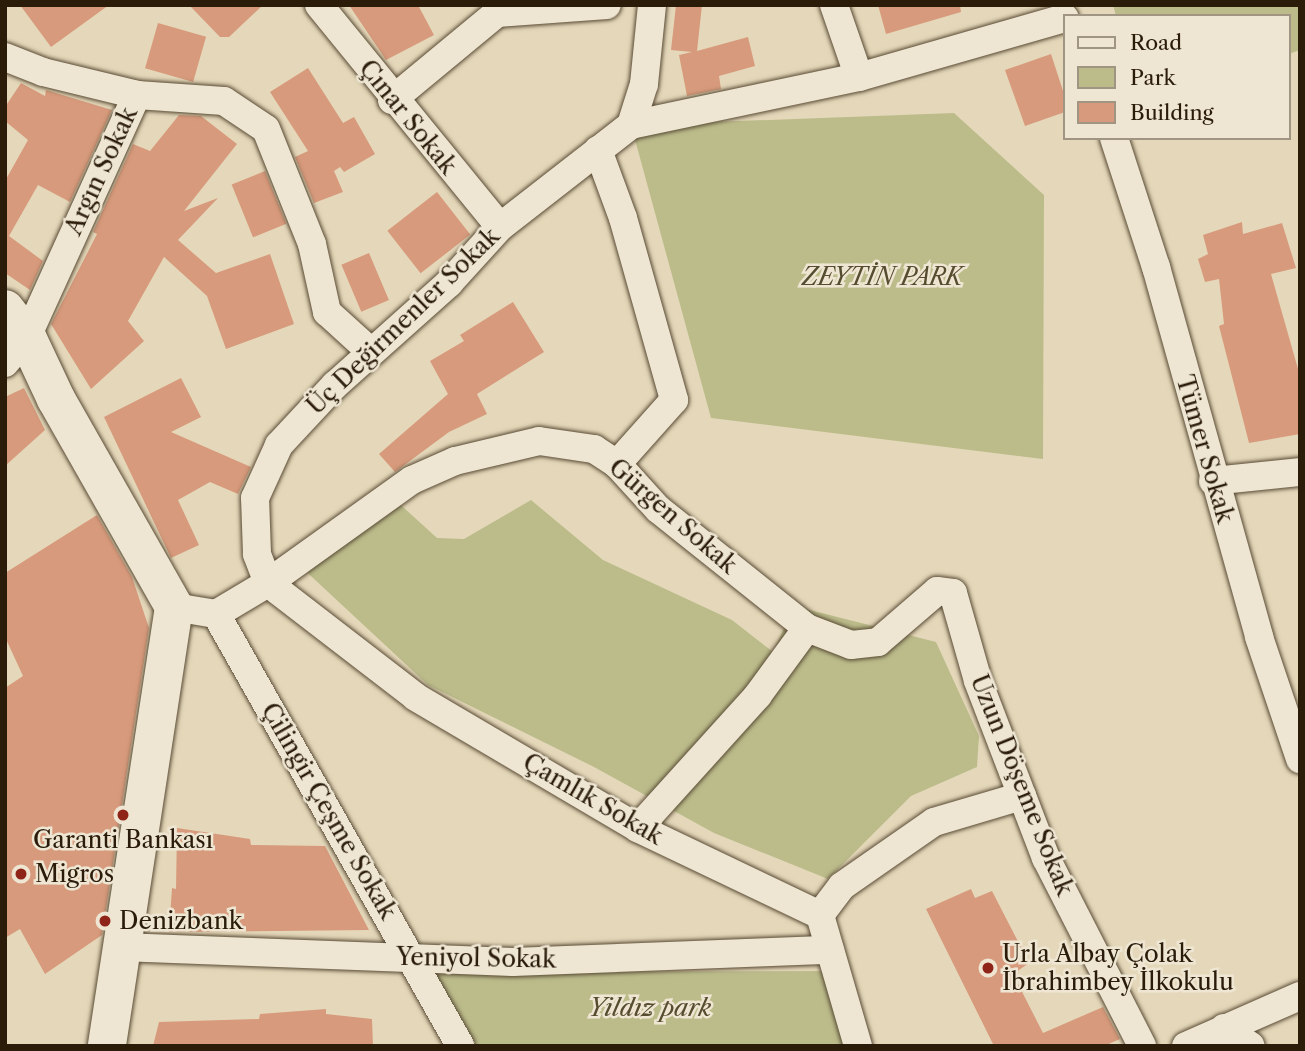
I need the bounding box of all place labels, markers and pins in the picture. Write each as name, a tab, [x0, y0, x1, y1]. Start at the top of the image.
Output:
marker: Garanti Bankası	[115, 807, 131, 823]
place label: Garanti Bankası	[33, 826, 213, 854]
place label: Migros	[35, 860, 114, 888]
marker: Migros	[13, 866, 29, 882]
place label: Denizbank	[119, 907, 243, 935]
marker: Denizbank	[97, 913, 113, 929]
place label: Urla Albay Çolak İbrahimbey İlkokulu	[1002, 940, 1234, 996]
marker: Urla Albay Çolak İbrahimbey İlkokulu	[980, 960, 996, 976]

